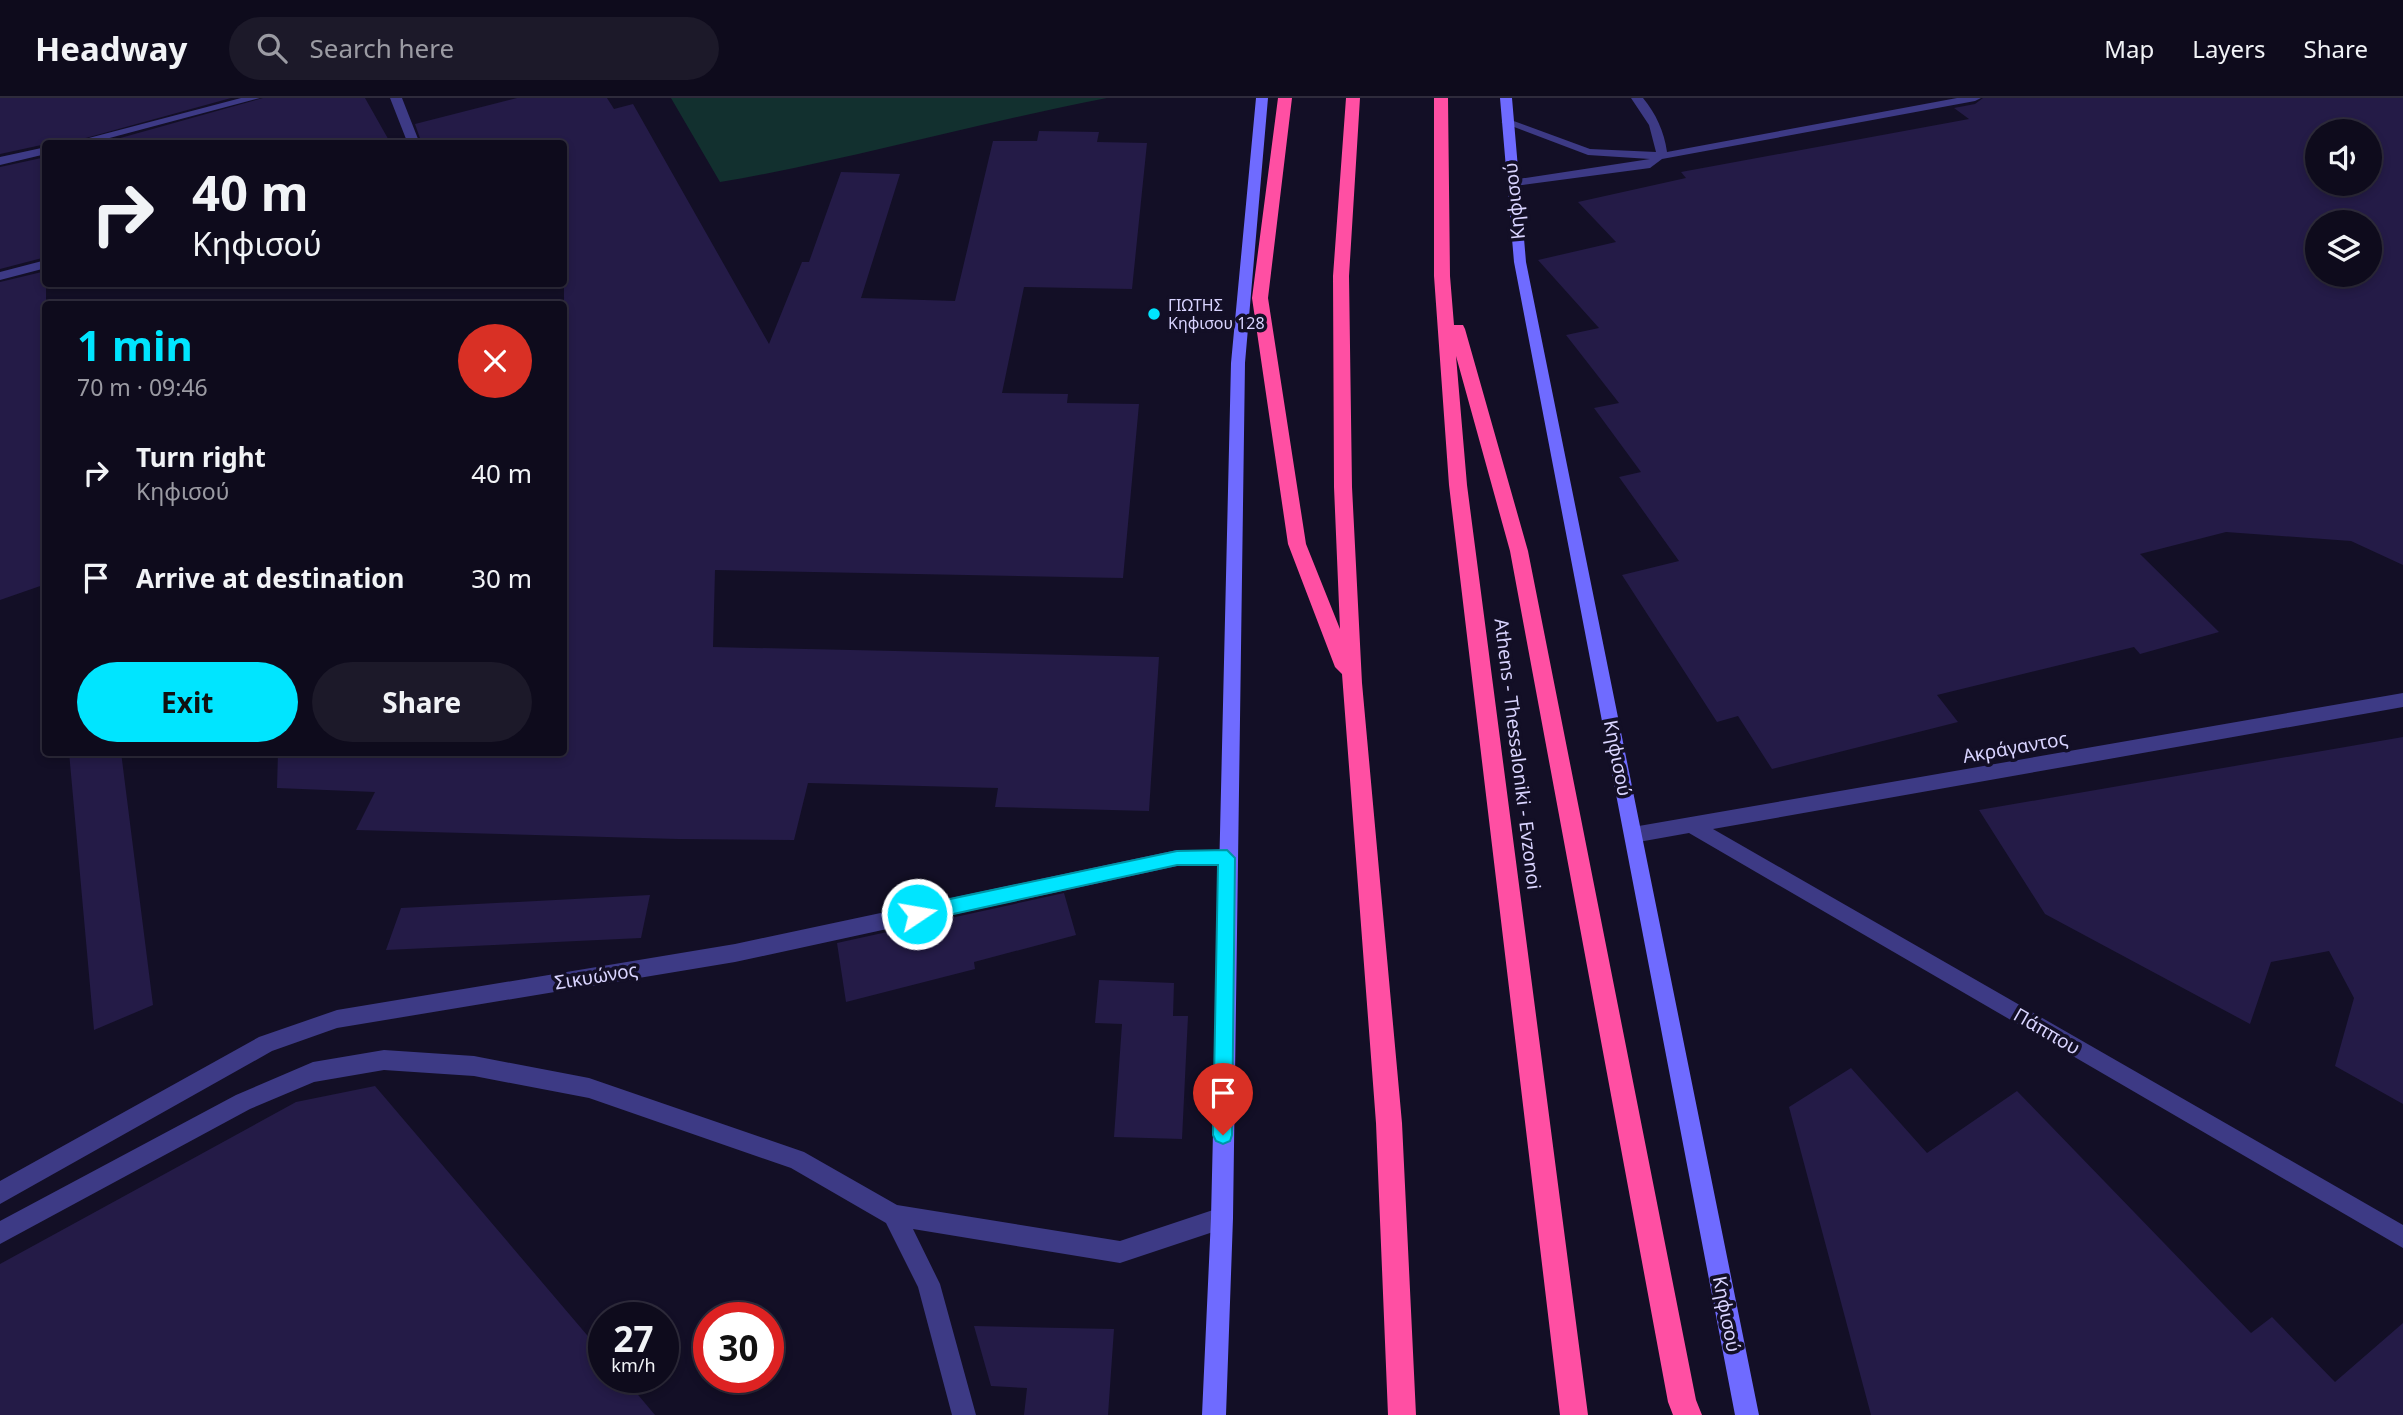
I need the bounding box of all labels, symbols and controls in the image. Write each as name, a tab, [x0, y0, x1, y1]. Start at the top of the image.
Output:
search box	[229, 17, 719, 80]
text: Headway	[35, 26, 187, 71]
icon: search	[253, 29, 291, 67]
text: Search here	[309, 30, 454, 66]
text: Map	[2104, 32, 2154, 65]
text: Layers	[2192, 32, 2266, 65]
text: Share	[2304, 32, 2368, 65]
map controls	[2305, 119, 2382, 287]
button: sound	[2305, 119, 2382, 196]
text: 40 m	[192, 159, 309, 225]
street label: Κηφισού	[1497, 161, 1531, 241]
icon: right	[77, 168, 168, 259]
button: layers	[2305, 210, 2382, 287]
text: Κηφισού	[192, 222, 322, 265]
place label: ΓΙΩΤΗΣ Κηφισου 128	[1168, 294, 1265, 334]
marker: ΓΙΩΤΗΣ Κηφισου 128	[1146, 306, 1162, 322]
text: 1 min	[77, 316, 193, 373]
button: close	[458, 324, 532, 398]
text: 70 m · 09:46	[77, 371, 208, 403]
text: Turn right	[136, 439, 266, 475]
icon: right	[77, 454, 115, 492]
text: 40 m	[471, 455, 532, 491]
text: Κηφισού	[136, 475, 229, 507]
icon: arrive	[77, 559, 115, 597]
text: Arrive at destination	[136, 560, 405, 596]
text: 30 m	[471, 560, 532, 596]
street label: Athens - Thessaloniki - Evzonoi	[1488, 617, 1548, 891]
button: Exit	[77, 662, 298, 742]
button: Share	[312, 662, 532, 742]
street label: Κηφισού	[1598, 718, 1638, 798]
street label: Ακράγαντος	[1960, 725, 2070, 769]
position arrow	[880, 877, 954, 951]
street label: Σικυώνος	[553, 957, 639, 995]
street label: Πάππου	[2009, 1001, 2085, 1061]
pin	[1193, 1063, 1253, 1135]
icon: arrive	[1204, 1074, 1242, 1112]
street label: Κηφισού	[1707, 1274, 1747, 1354]
speed limit sign: 30	[693, 1302, 784, 1393]
text: 27	[613, 1315, 654, 1362]
text: km/h	[611, 1353, 656, 1377]

